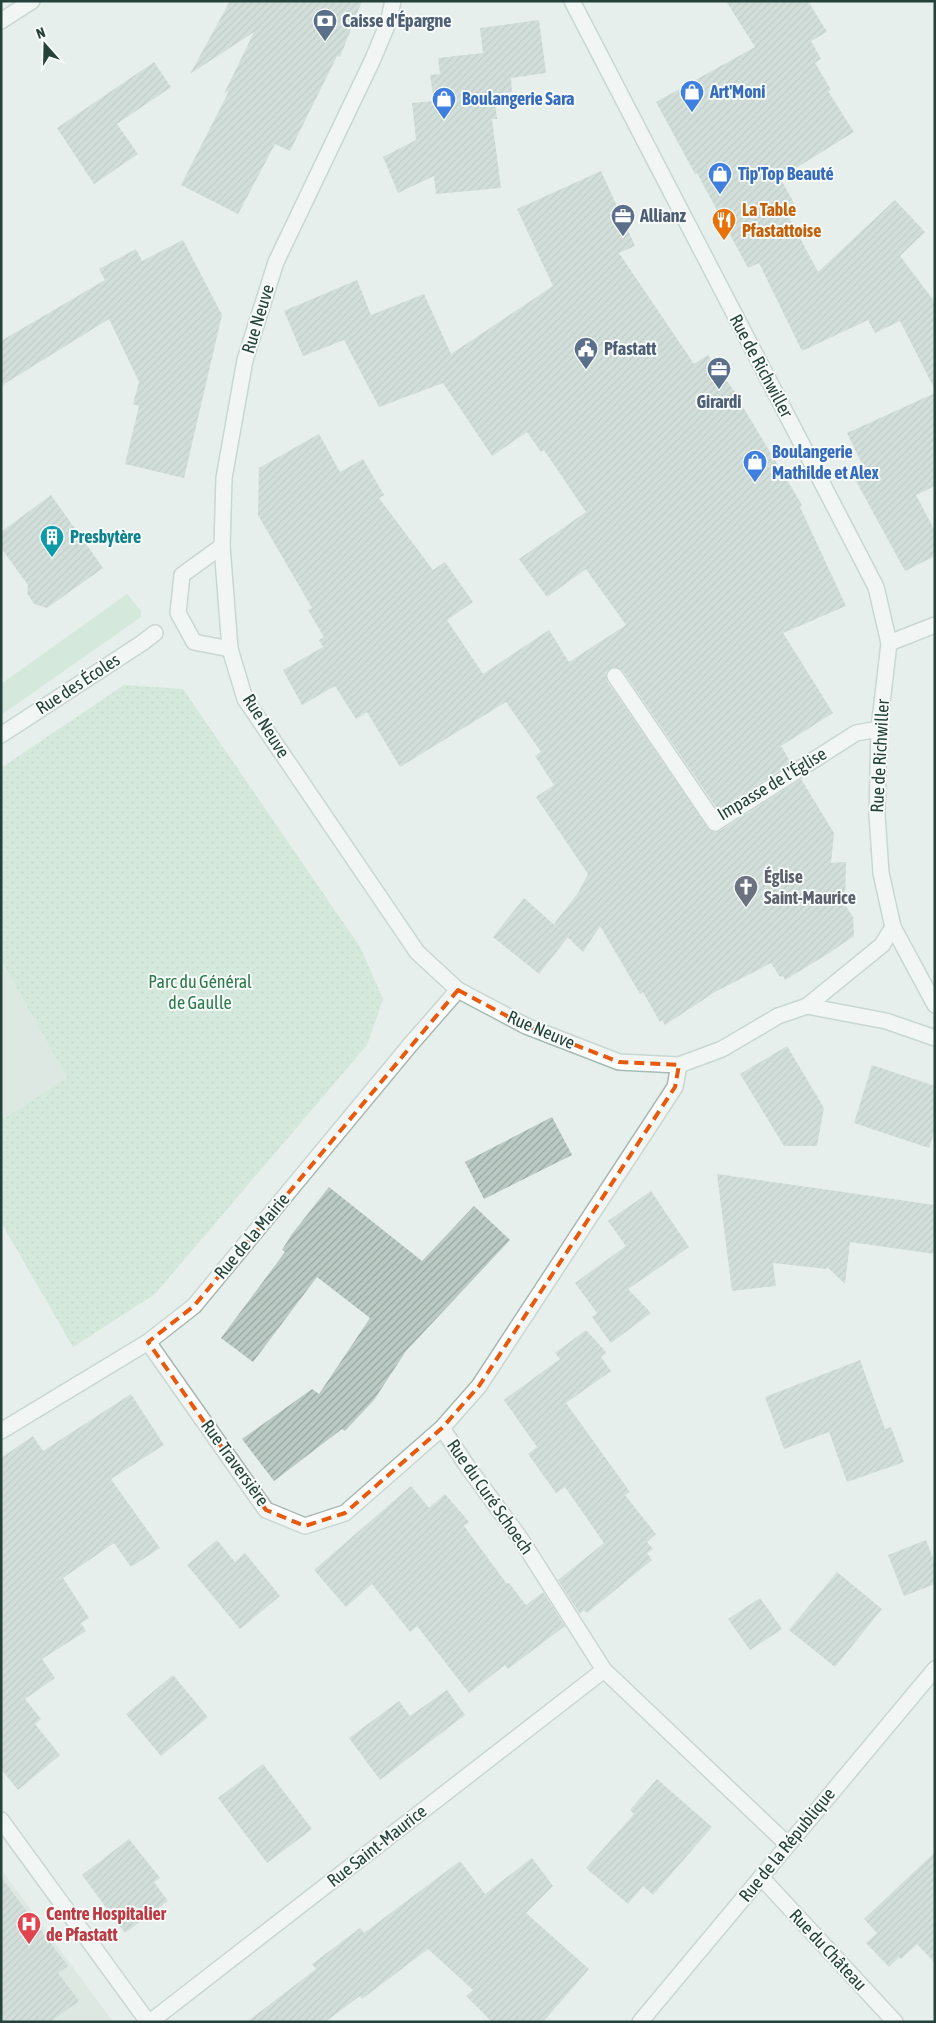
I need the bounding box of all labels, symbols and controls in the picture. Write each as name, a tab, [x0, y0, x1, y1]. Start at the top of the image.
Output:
bank icon: Caisse d'Épargne	[312, 8, 338, 42]
place label: Caisse d'Épargne	[342, 10, 451, 31]
north arrow	[20, 20, 70, 70]
text: N	[34, 24, 47, 42]
shop icon: Art'Moni	[679, 79, 705, 113]
place label: Art'Moni	[709, 81, 765, 102]
shop icon: Boulangerie Sara	[431, 86, 457, 120]
place label: Boulangerie Sara	[462, 88, 574, 109]
shop icon: Tip'Top Beauté	[707, 161, 733, 195]
place label: Tip'Top Beauté	[738, 163, 834, 184]
place label: La Table Pfastattoise	[742, 199, 821, 241]
office icon: Allianz	[610, 203, 636, 237]
place label: Allianz	[639, 205, 687, 226]
restaurant icon: La Table Pfastattoise	[711, 207, 737, 241]
street label: Rue Neuve	[237, 282, 278, 356]
street label: Rue de Richwiller	[725, 311, 798, 422]
public building icon: Pfastatt	[573, 336, 599, 370]
place label: Pfastatt	[604, 338, 657, 359]
office icon: Girardi	[706, 356, 732, 390]
place label: Girardi	[697, 391, 741, 412]
place label: Boulangerie Mathilde et Alex	[772, 441, 879, 483]
shop icon: Boulangerie Mathilde et Alex	[742, 449, 768, 483]
building icon: Presbytère	[39, 524, 65, 558]
place label: Presbytère	[70, 526, 141, 547]
street label: Rue des Écoles	[32, 649, 124, 718]
street label: Rue Neuve	[239, 690, 294, 762]
street label: Rue de Richwiller	[866, 698, 893, 813]
street label: Impasse de l'Église	[713, 743, 830, 824]
place label: Église Saint-Maurice	[764, 866, 856, 908]
church icon: Église Saint-Maurice	[733, 874, 759, 908]
park label: Parc du Général de Gaulle	[148, 971, 252, 1013]
street label: Rue Neuve	[504, 1006, 578, 1053]
street label: Rue de la Mairie	[210, 1189, 294, 1283]
street label: Rue Traversière	[197, 1416, 274, 1510]
street label: Rue du Curé Schoech	[443, 1435, 538, 1558]
street label: Rue de la République	[734, 1784, 839, 1906]
street label: Rue Saint-Maurice	[323, 1800, 431, 1891]
place label: Centre Hospitalier de Pfastatt	[46, 1903, 167, 1945]
street label: Rue du Château	[785, 1905, 871, 1995]
hospital icon: Centre Hospitalier de Pfastatt	[16, 1911, 42, 1945]

